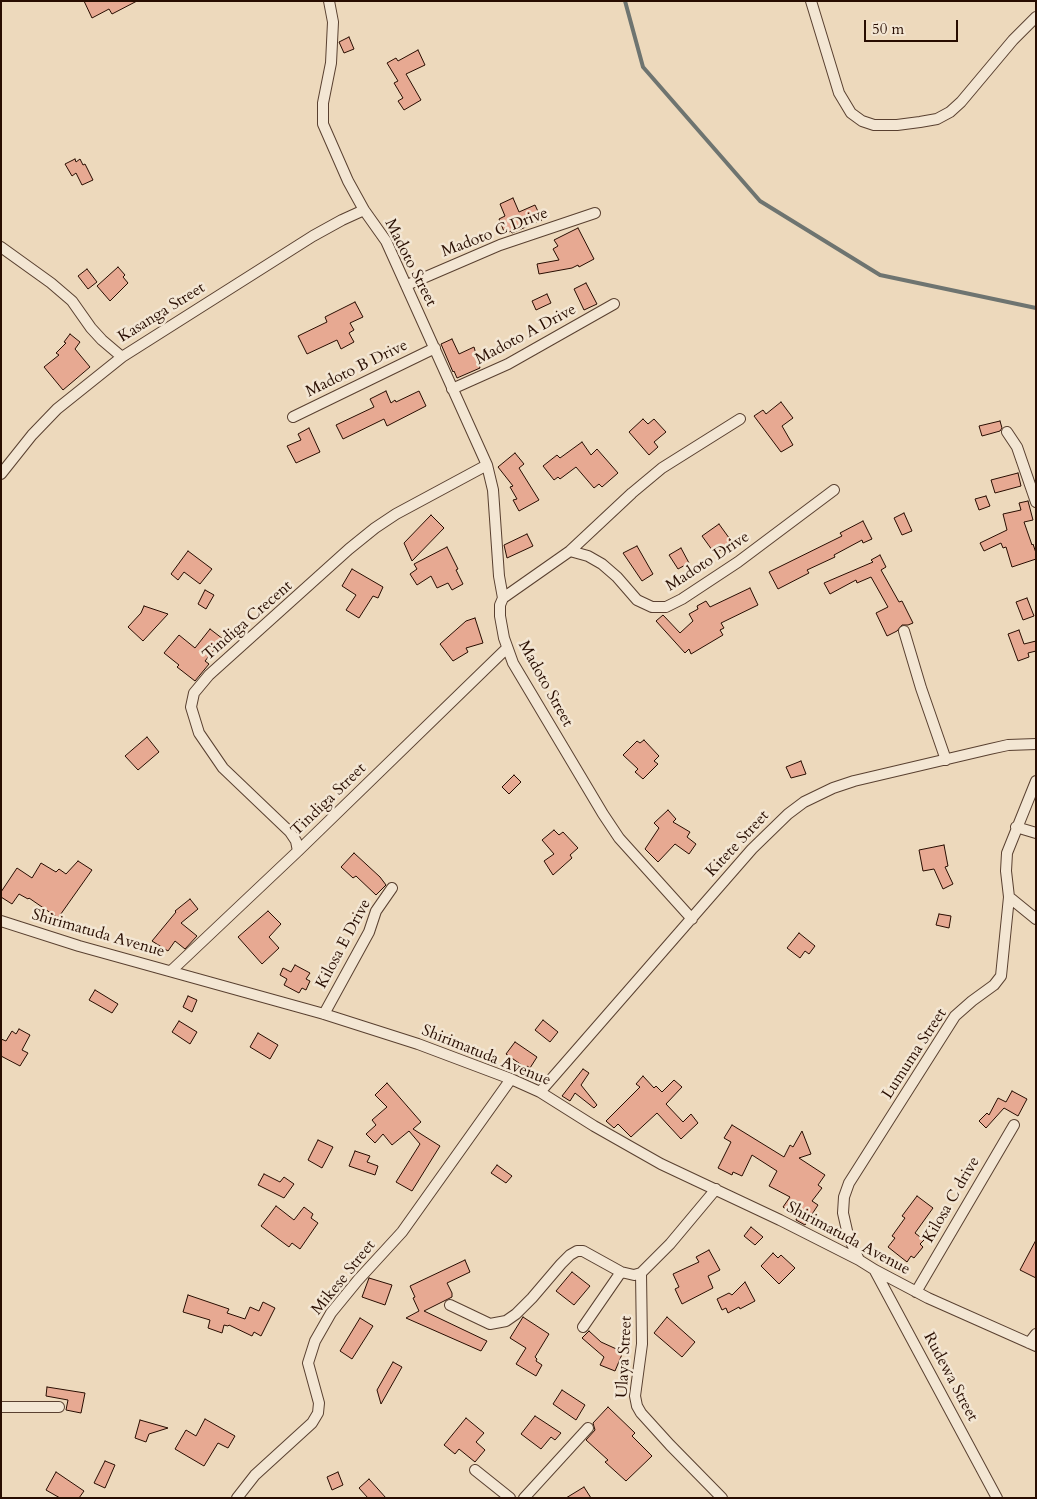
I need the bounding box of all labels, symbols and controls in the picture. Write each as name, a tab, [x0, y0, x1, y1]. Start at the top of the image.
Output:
scale bar	[867, 10, 961, 42]
text: 50 m	[872, 19, 904, 39]
street label: Madoto C Drive	[439, 204, 551, 262]
street label: Madoto Street	[380, 216, 440, 310]
street label: Kasanga Street	[115, 279, 209, 347]
street label: Madoto A Drive	[472, 300, 580, 370]
street label: Madoto B Drive	[303, 336, 411, 402]
street label: Madoto Drive	[663, 528, 753, 596]
street label: Tindiga Crecent	[199, 577, 297, 665]
street label: Madoto Street	[513, 638, 577, 730]
street label: Tindiga Street	[287, 759, 371, 841]
street label: Kitete Street	[702, 807, 774, 881]
street label: Kilosa E Drive	[312, 896, 376, 992]
street label: Shirimatuda Avenue	[29, 906, 167, 962]
street label: Lumuma Street	[879, 1005, 951, 1103]
street label: Shirimatuda Avenue	[419, 1021, 553, 1091]
street label: Kilosa C drive	[920, 1153, 984, 1247]
street label: Shirimatuda Avenue	[783, 1198, 913, 1280]
street label: Mikese Street	[308, 1237, 380, 1319]
street label: Ulaya Street	[613, 1315, 637, 1399]
street label: Rudewa Street	[918, 1329, 982, 1425]

